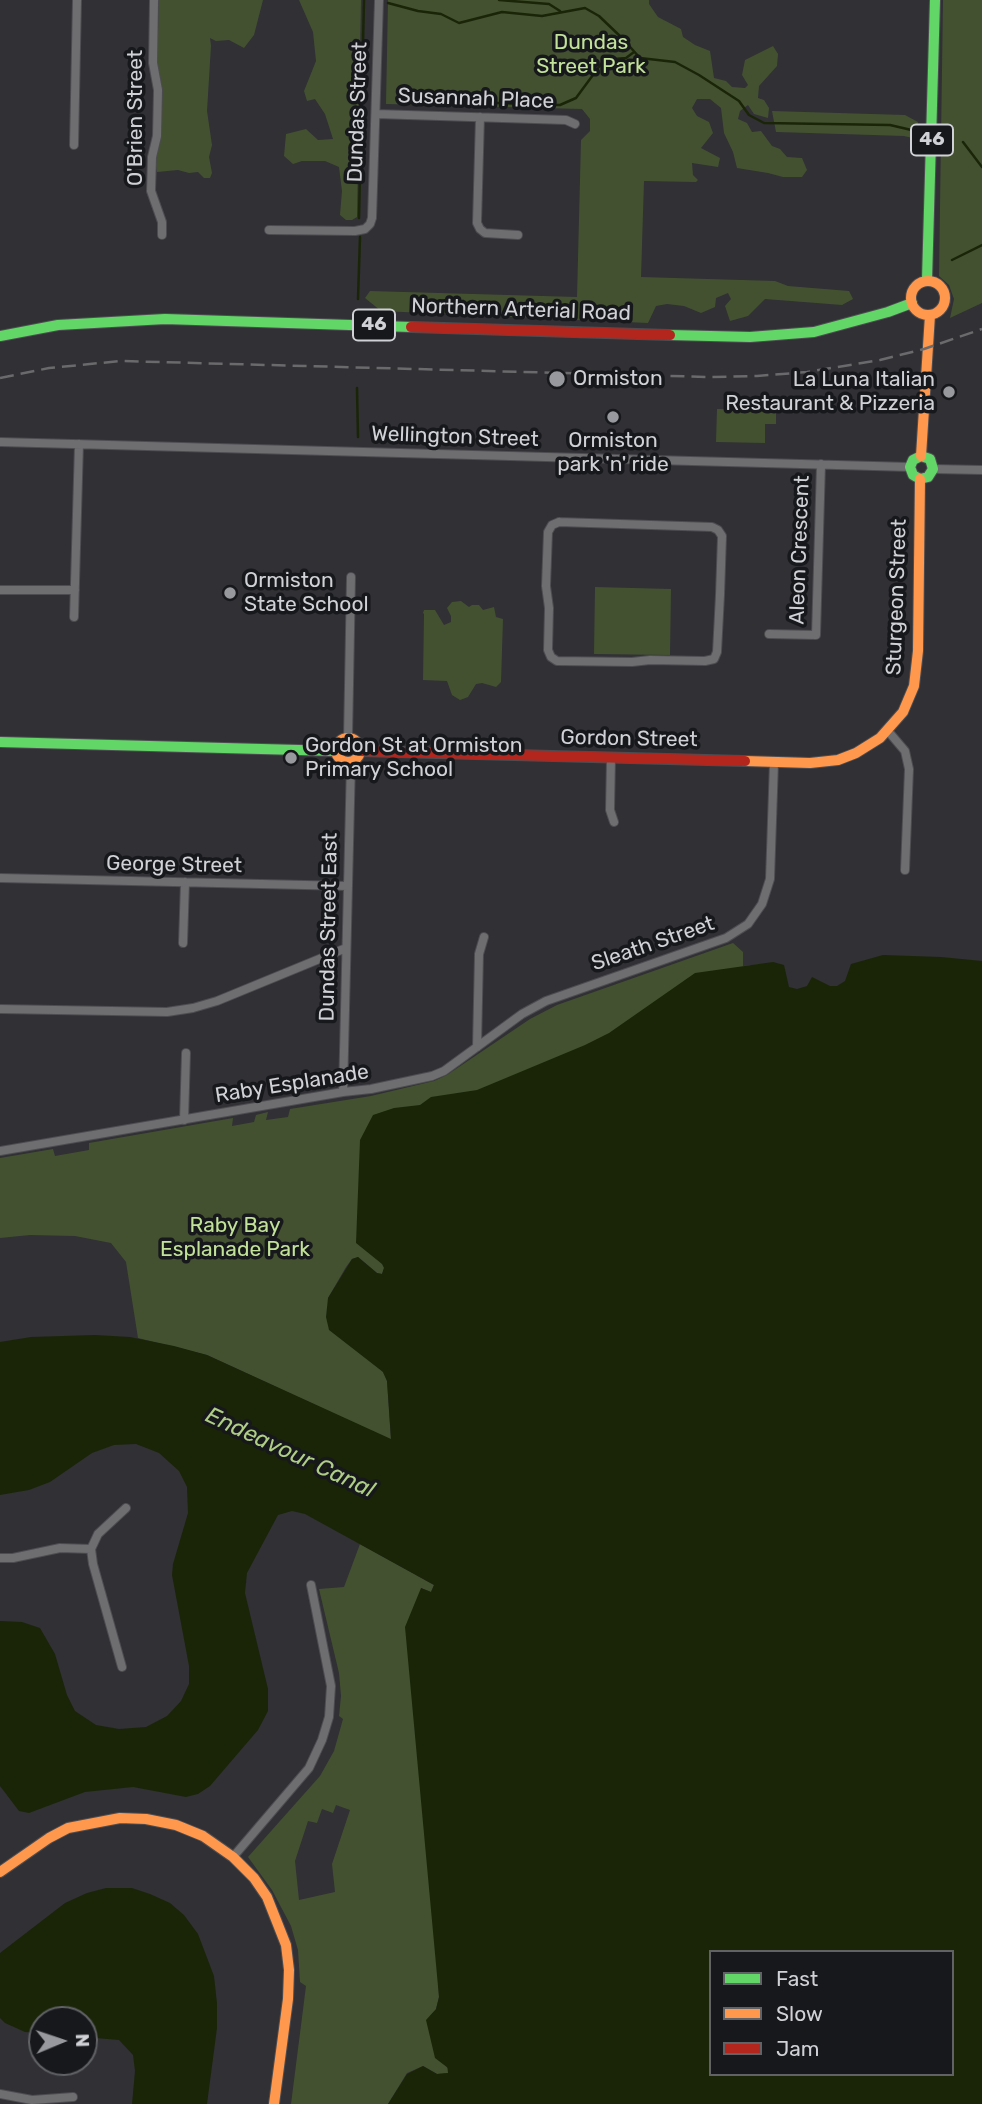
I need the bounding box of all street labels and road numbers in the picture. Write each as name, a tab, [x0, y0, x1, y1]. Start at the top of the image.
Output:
street label: Dundas Street	[343, 41, 373, 183]
street label: O'Brien Street	[123, 50, 149, 186]
street label: Susannah Place	[397, 84, 555, 114]
road number: 46	[911, 124, 953, 156]
street label: Northern Arterial Road	[411, 294, 631, 326]
road number: 46	[353, 310, 395, 340]
street label: Wellington Street	[371, 421, 539, 453]
street label: Aleon Crescent	[785, 475, 815, 625]
street label: Sturgeon Street	[882, 518, 912, 676]
street label: Gordon Street	[560, 725, 698, 753]
street label: Dundas Street East	[315, 832, 343, 1022]
street label: George Street	[106, 851, 242, 879]
street label: Sleath Street	[588, 911, 718, 977]
street label: Raby Esplanade	[213, 1059, 371, 1109]

